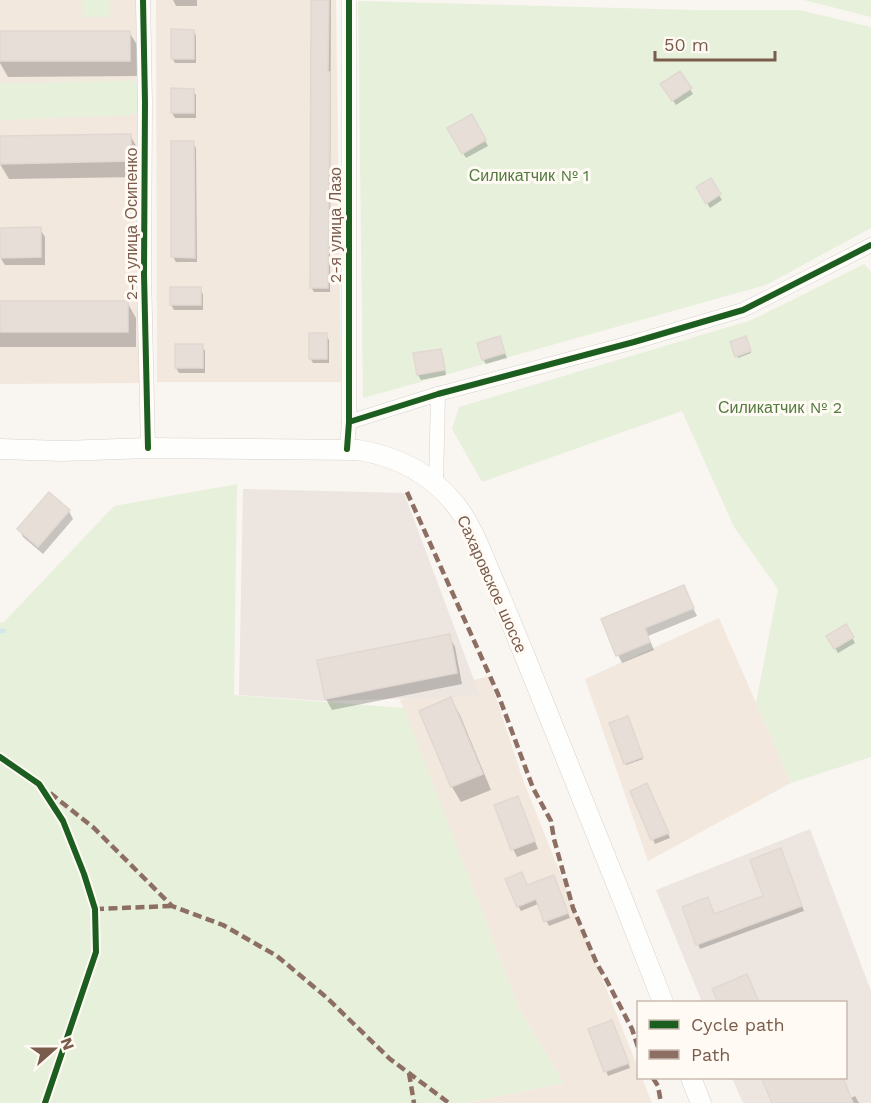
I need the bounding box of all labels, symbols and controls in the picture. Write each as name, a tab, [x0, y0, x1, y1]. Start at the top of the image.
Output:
scale bar	[655, 24, 775, 62]
text: 50 m	[664, 34, 709, 55]
street label: 2-я улица Осипенко	[122, 148, 141, 300]
park label: Силикатчик № 1	[469, 166, 589, 185]
street label: 2-я улица Лазо	[326, 167, 345, 283]
park label: Силикатчик № 2	[718, 398, 842, 417]
street label: Сахаровское шоссе	[453, 512, 531, 656]
legend	[637, 1001, 847, 1079]
text: Cycle path	[691, 1014, 785, 1035]
north arrow	[24, 1019, 84, 1079]
text: N	[57, 1035, 79, 1053]
text: Path	[691, 1044, 731, 1065]

